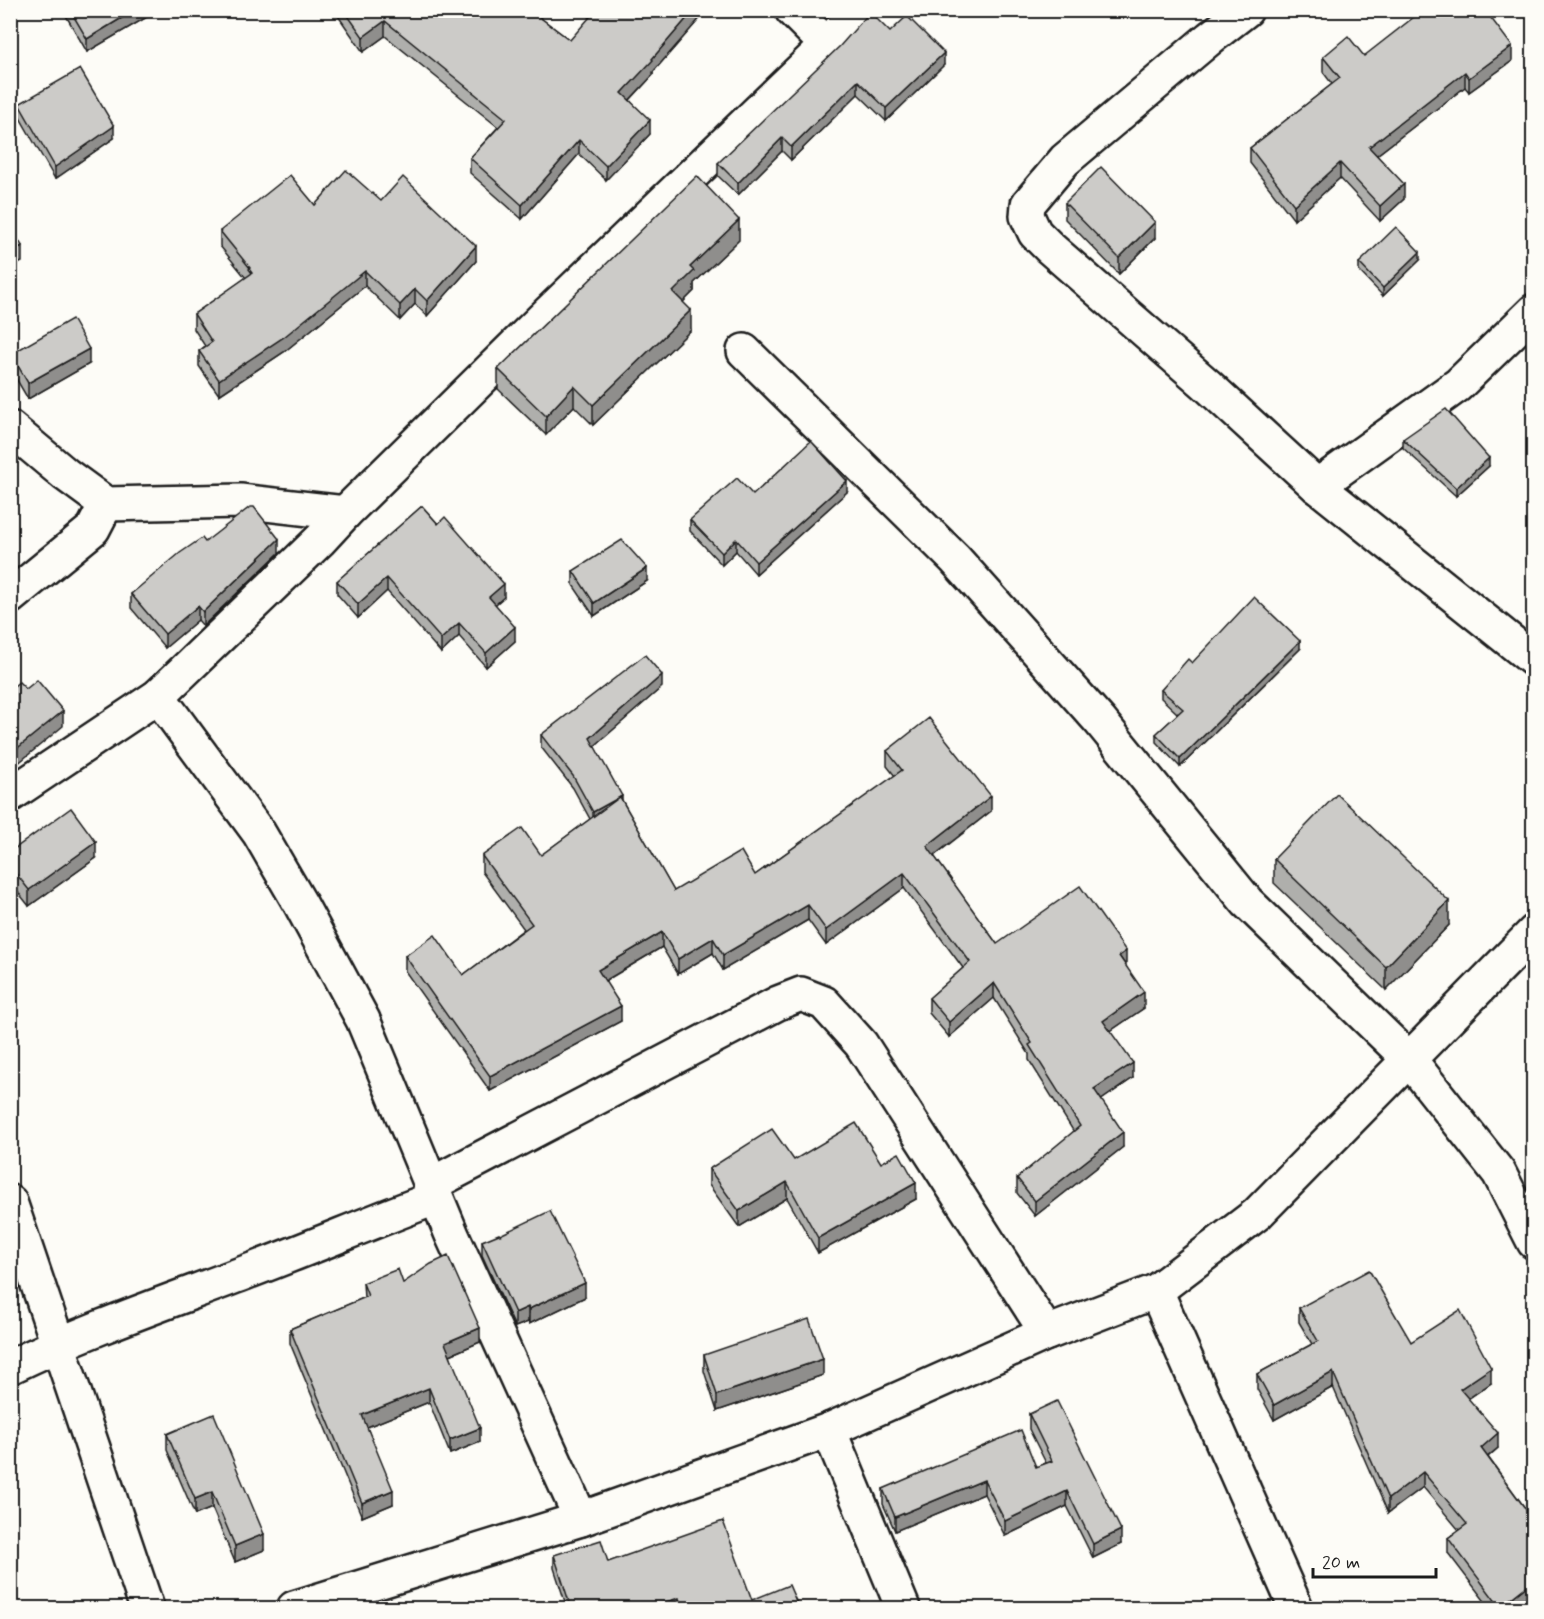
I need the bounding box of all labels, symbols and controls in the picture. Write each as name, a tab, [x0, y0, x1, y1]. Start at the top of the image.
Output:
scale bar	[1313, 1541, 1436, 1579]
text: 20 m	[1322, 1551, 1360, 1575]

